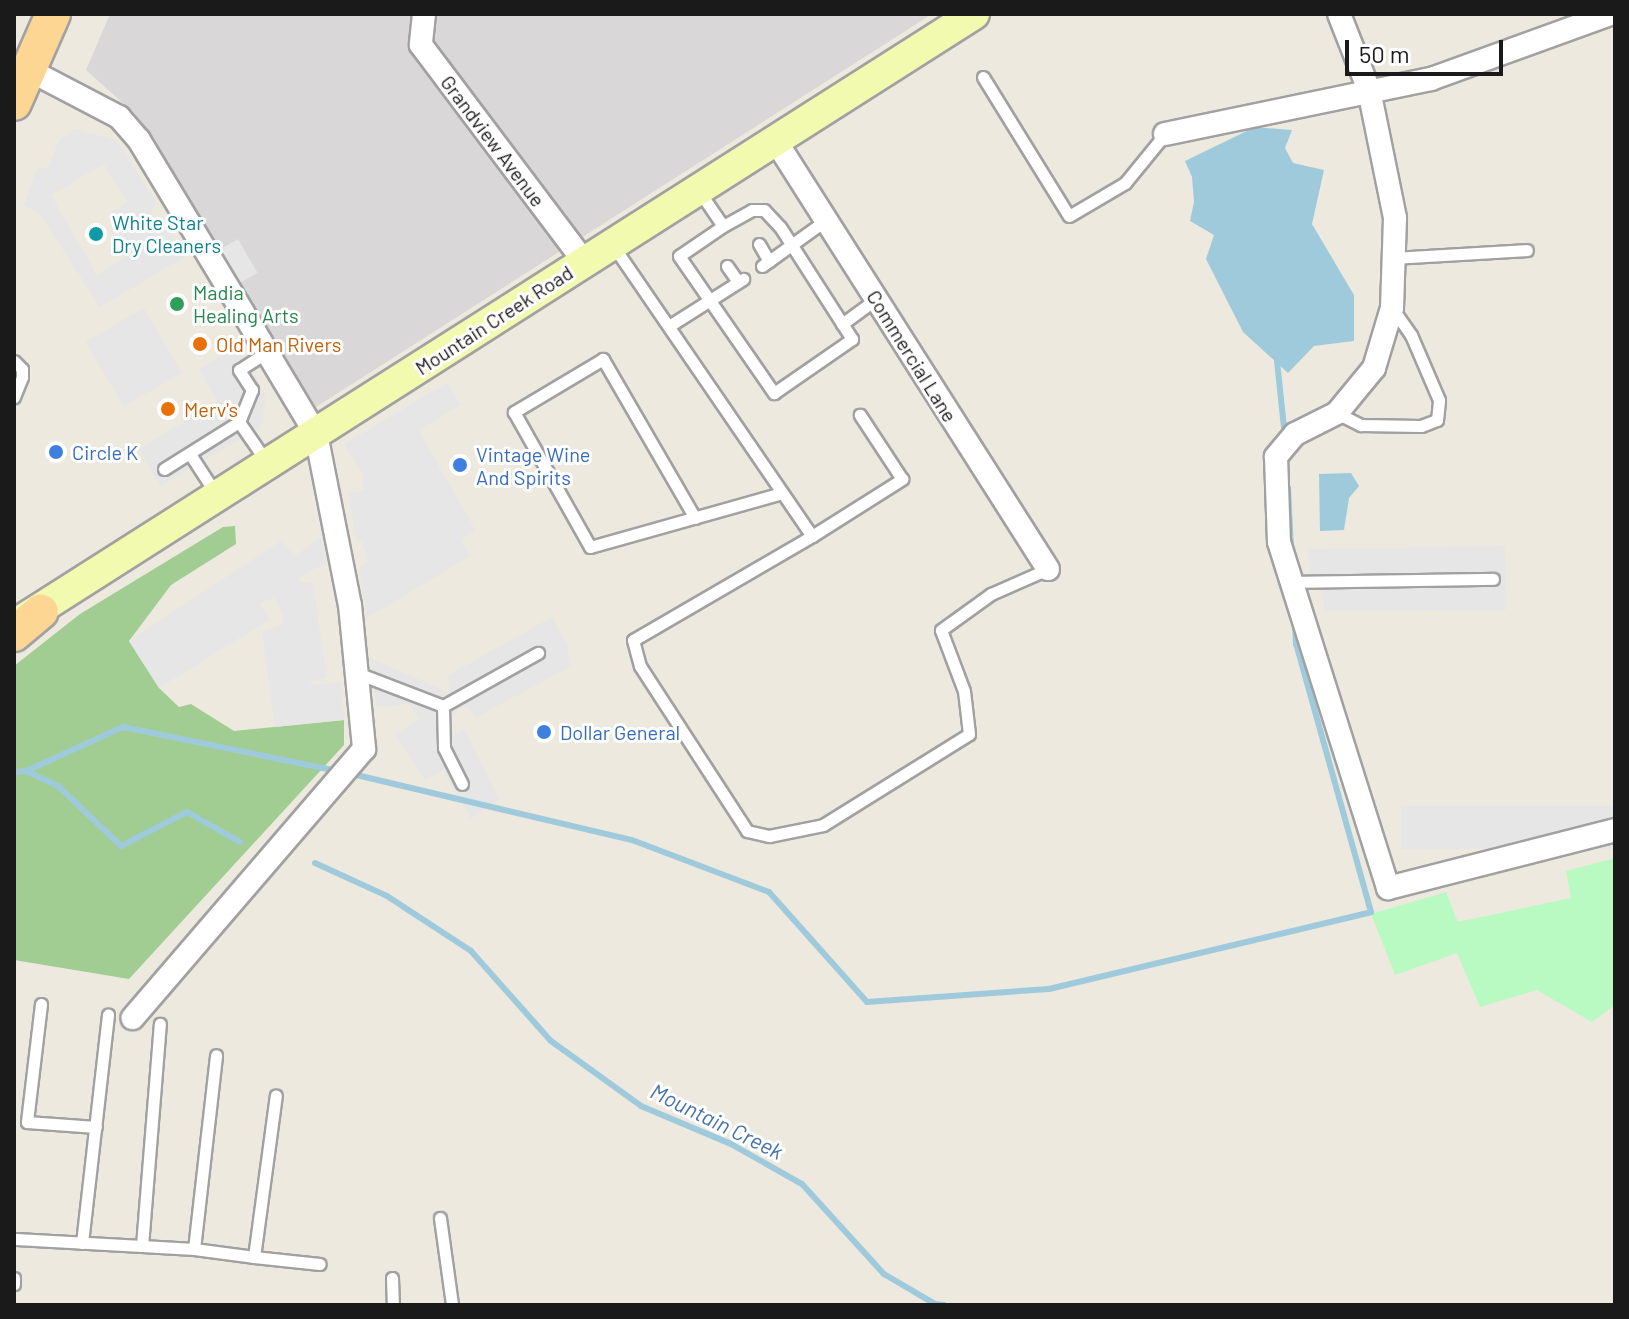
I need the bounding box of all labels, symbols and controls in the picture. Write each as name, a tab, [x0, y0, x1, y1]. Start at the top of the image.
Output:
scale bar	[1349, 24, 1507, 74]
text: 50 m	[1359, 39, 1410, 68]
street label: Grandview Avenue	[436, 71, 550, 211]
place label: White Star Dry Cleaners	[112, 210, 221, 257]
marker: White Star Dry Cleaners	[87, 225, 105, 243]
street label: Mountain Creek Road	[411, 260, 577, 380]
place label: Madia Healing Arts	[193, 280, 299, 327]
street label: Commercial Lane	[862, 286, 962, 426]
marker: Madia Healing Arts	[168, 295, 186, 313]
place label: Old Man Rivers	[216, 332, 341, 356]
marker: Old Man Rivers	[191, 335, 209, 353]
place label: Merv's	[184, 397, 238, 421]
marker: Merv's	[159, 400, 177, 418]
place label: Circle K	[72, 440, 138, 464]
place label: Vintage Wine And Spirits	[476, 442, 590, 489]
marker: Circle K	[47, 443, 65, 461]
marker: Vintage Wine And Spirits	[451, 456, 469, 474]
place label: Dollar General	[560, 720, 680, 744]
marker: Dollar General	[535, 723, 553, 741]
water label: Mountain Creek	[646, 1077, 788, 1165]

